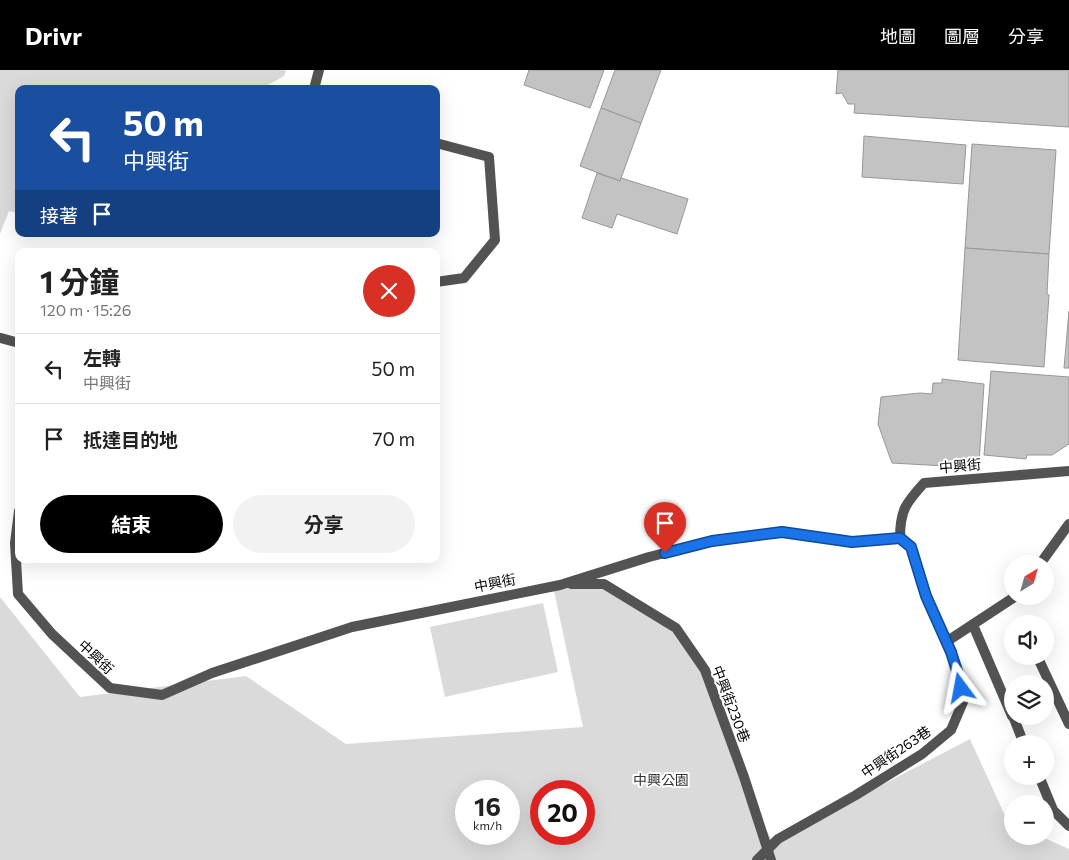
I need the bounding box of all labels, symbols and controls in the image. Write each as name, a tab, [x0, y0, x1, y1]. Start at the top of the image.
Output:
text: Drivr	[25, 21, 82, 50]
text: 地圖	[880, 25, 916, 47]
text: 圖層	[944, 25, 980, 47]
text: 分享	[1008, 25, 1044, 47]
text: 50 m	[123, 100, 204, 143]
icon: left	[40, 105, 105, 170]
text: 中興街	[123, 147, 189, 174]
icon: arrive	[88, 200, 116, 228]
text: 接著	[40, 204, 78, 227]
text: 1 分鐘	[40, 262, 119, 299]
button: close	[363, 265, 415, 317]
text: 120 m · 15:26	[40, 300, 131, 319]
text: 左轉	[83, 346, 121, 369]
icon: left	[40, 355, 68, 383]
text: 50 m	[371, 357, 415, 380]
text: 中興街	[83, 373, 131, 392]
icon: arrive	[40, 425, 68, 453]
text: 70 m	[372, 427, 415, 450]
text: 抵達目的地	[83, 428, 178, 451]
street label: 中興街	[938, 455, 982, 476]
button: 結束	[40, 495, 223, 553]
button: 分享	[233, 495, 415, 553]
pin	[644, 502, 686, 553]
icon: arrive	[651, 509, 679, 537]
north arrow	[1004, 555, 1054, 605]
map controls	[1004, 555, 1054, 845]
street label: 中興街	[473, 570, 517, 595]
button: sound	[1004, 615, 1054, 665]
street label: 中興街	[75, 636, 117, 677]
position arrow	[934, 661, 986, 713]
street label: 中興街230巷	[709, 663, 754, 745]
button: layers	[1004, 675, 1054, 725]
street label: 中興街263巷	[858, 722, 934, 781]
button: +	[1004, 735, 1054, 785]
park label: 中興公園	[633, 771, 689, 788]
speed limit sign: 20	[530, 780, 595, 845]
text: 16	[474, 791, 501, 821]
button: −	[1004, 795, 1054, 845]
text: km/h	[473, 818, 502, 832]

